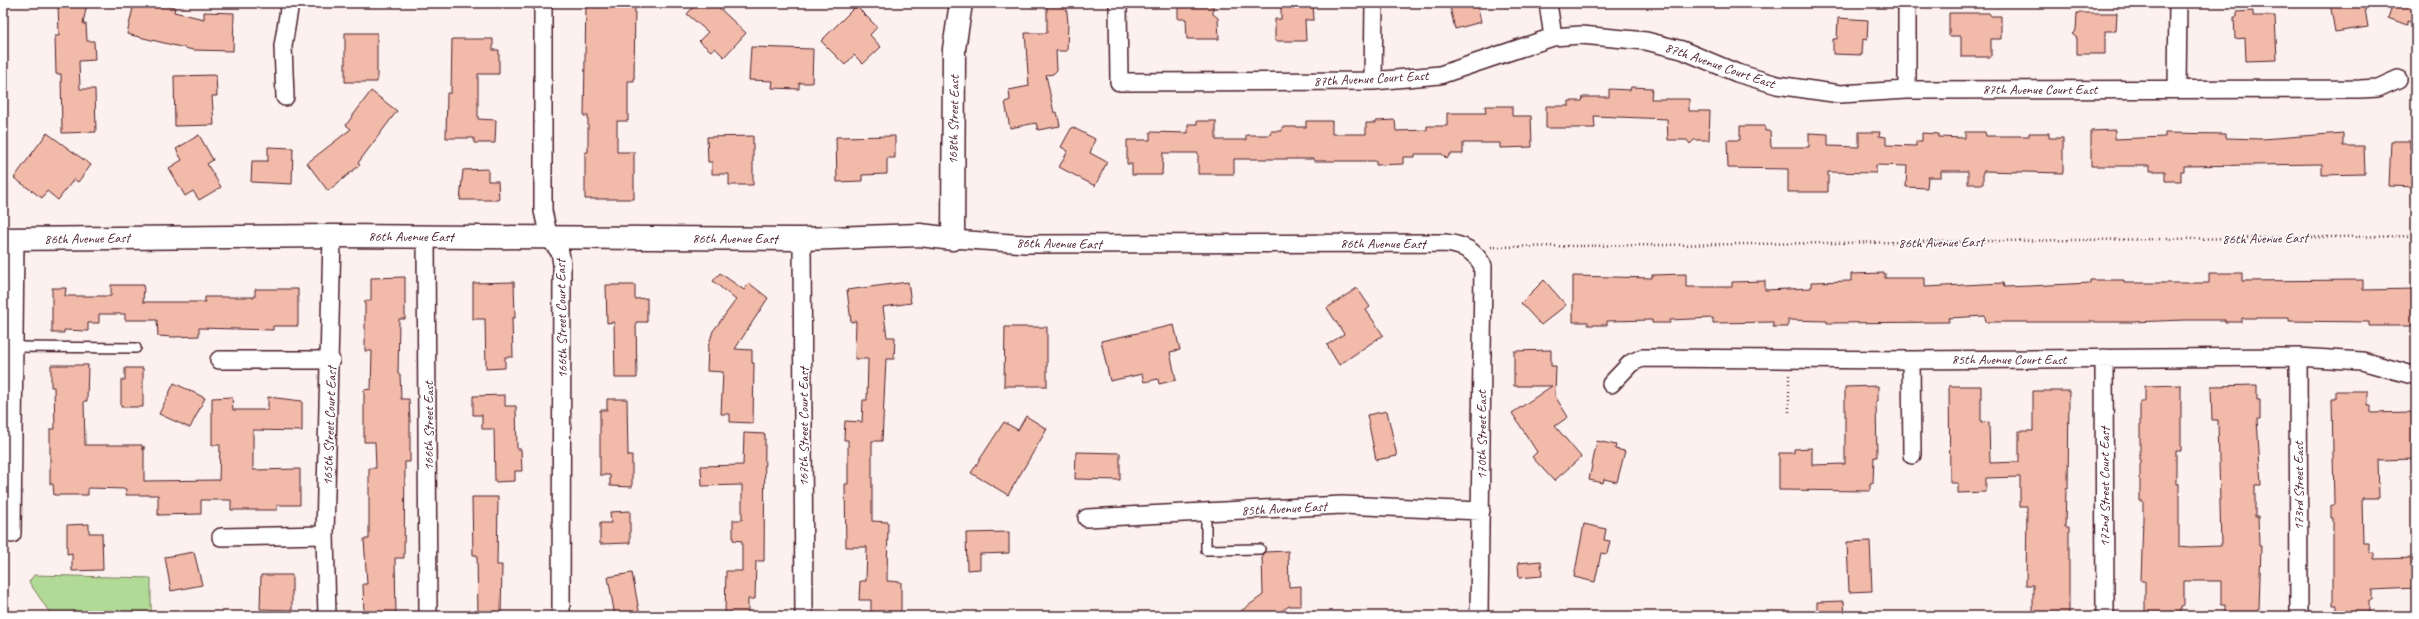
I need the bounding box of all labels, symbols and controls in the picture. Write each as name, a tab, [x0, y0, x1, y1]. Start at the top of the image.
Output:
street label: 87th Avenue Court East	[1663, 39, 1778, 93]
street label: 87th Avenue Court East	[1313, 67, 1430, 90]
street label: 168th Street East	[944, 74, 963, 165]
street label: 87th Avenue Court East	[1983, 81, 2099, 98]
street label: 86th Avenue East	[368, 228, 456, 245]
street label: 86th Avenue East	[44, 229, 132, 248]
street label: 86th Avenue East	[2222, 229, 2310, 248]
street label: 86th Avenue East	[692, 230, 780, 247]
street label: 86th Avenue East	[1898, 233, 1986, 252]
street label: 86th Avenue East	[1016, 234, 1104, 253]
street label: 86th Avenue East	[1340, 235, 1428, 252]
street label: 166th Street Court East	[552, 257, 571, 379]
street label: 85th Avenue Court East	[1952, 351, 2068, 368]
street label: 165th Street Court East	[319, 364, 340, 486]
street label: 167th Street Court East	[795, 365, 812, 487]
street label: 166th Street East	[420, 380, 437, 471]
street label: 170th Street East	[1473, 389, 1490, 480]
street label: 172nd Street Court East	[2096, 425, 2113, 547]
street label: 173rd Street East	[2290, 440, 2307, 530]
street label: 85th Avenue East	[1241, 498, 1330, 519]

